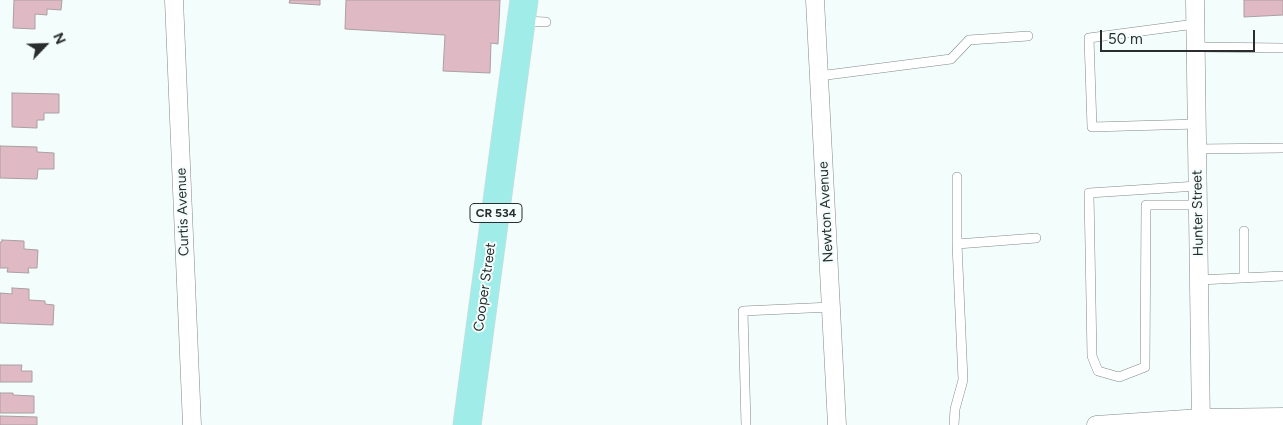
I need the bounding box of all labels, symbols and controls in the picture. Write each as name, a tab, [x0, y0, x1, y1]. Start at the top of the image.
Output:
north arrow	[20, 20, 70, 70]
scale bar	[1103, 20, 1258, 52]
text: N	[49, 30, 69, 47]
text: 50 m	[1108, 30, 1143, 48]
street label: Newton Avenue	[815, 161, 837, 263]
street label: Curtis Avenue	[173, 167, 193, 257]
street label: Hunter Street	[1189, 170, 1207, 256]
road number: CR 534	[470, 204, 522, 222]
street label: Cooper Street	[470, 241, 500, 333]

